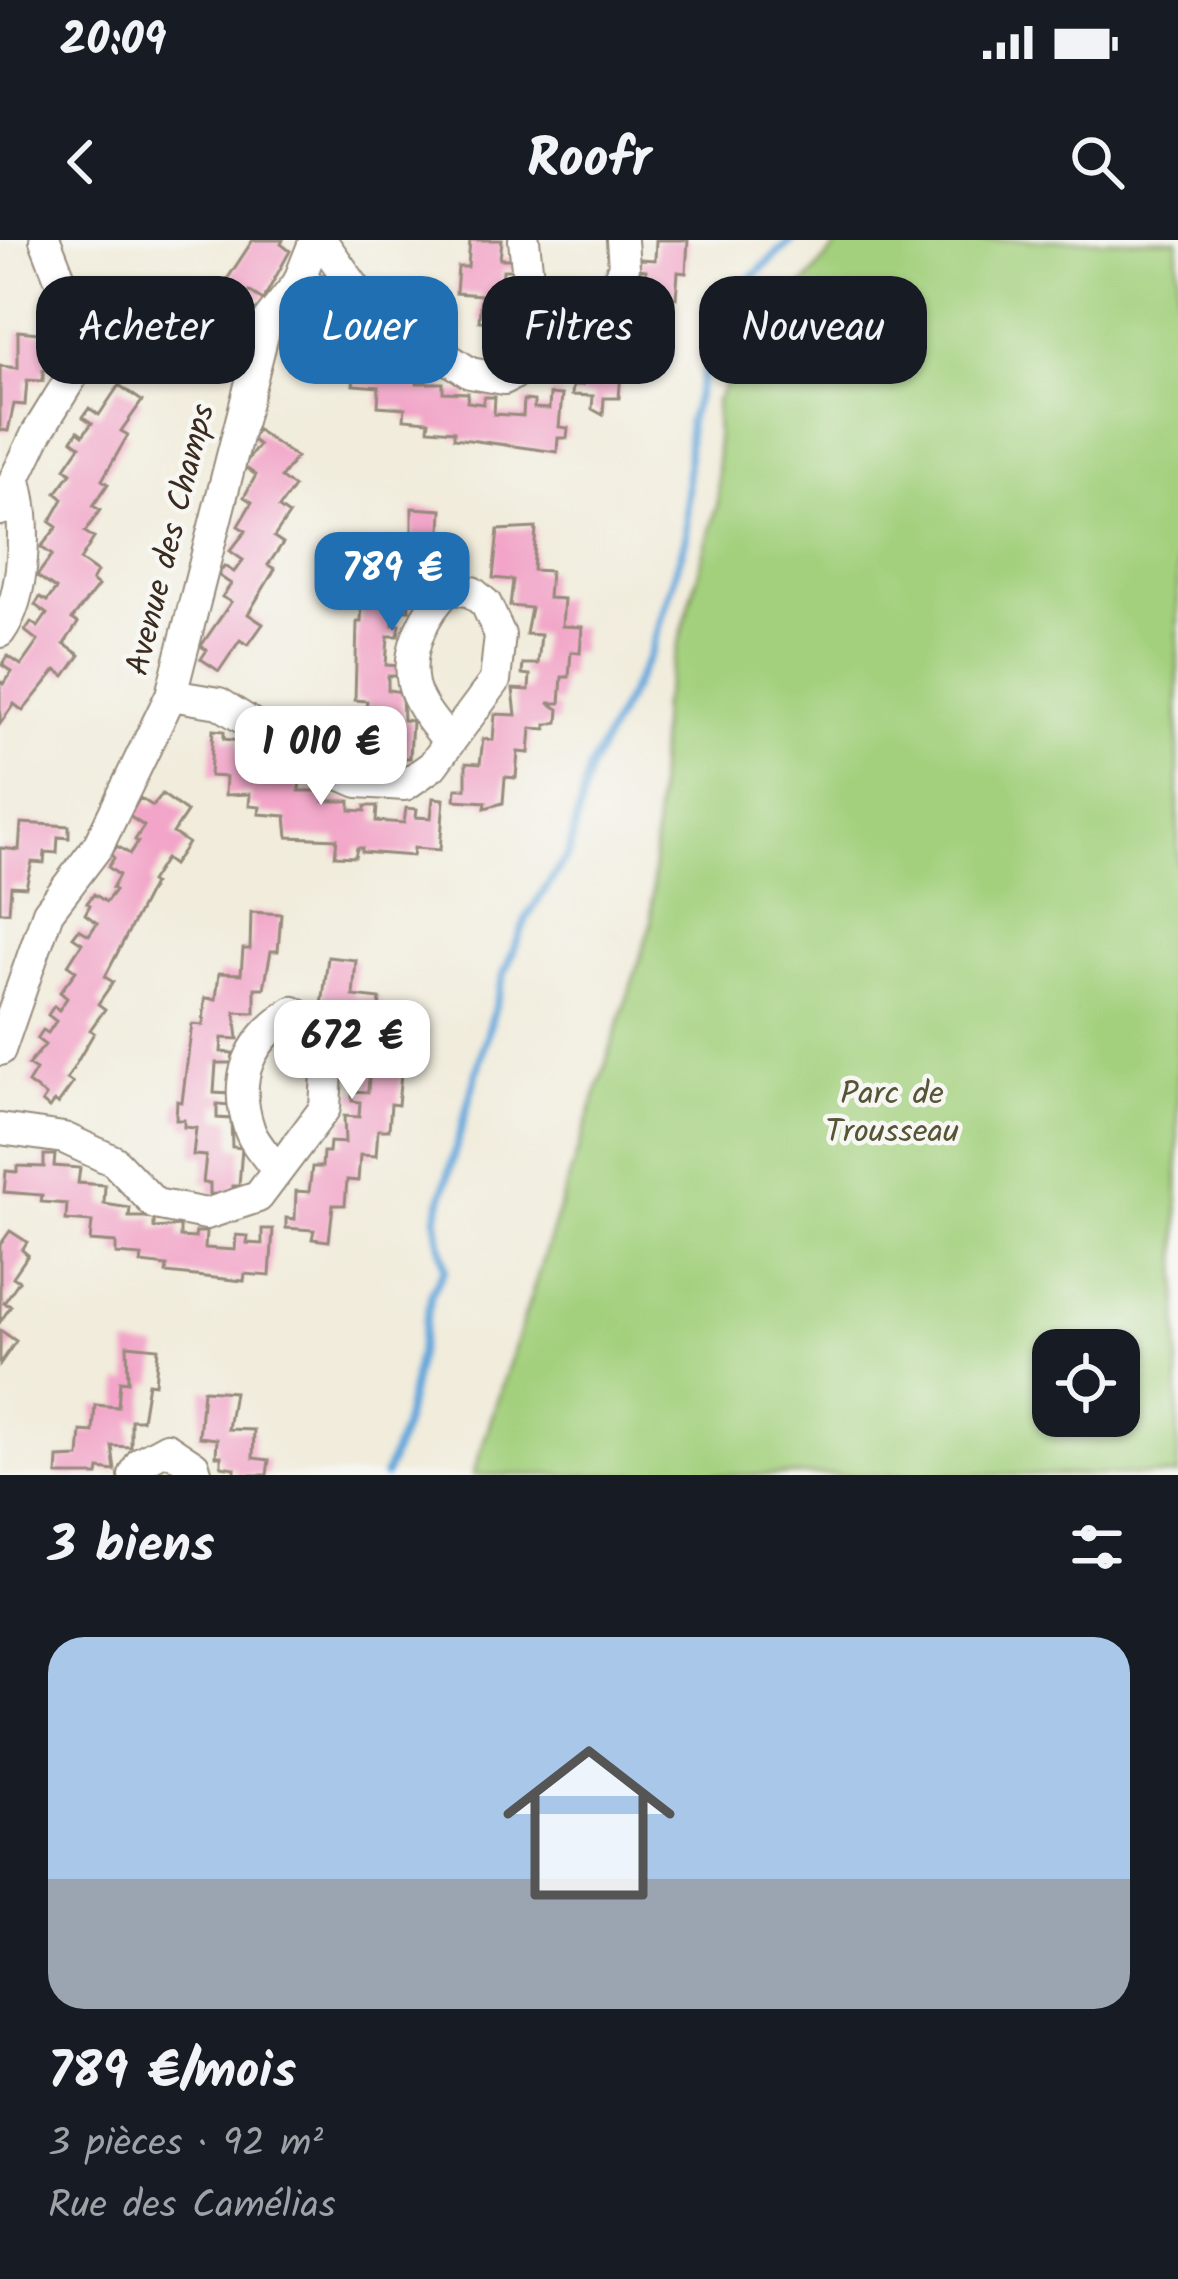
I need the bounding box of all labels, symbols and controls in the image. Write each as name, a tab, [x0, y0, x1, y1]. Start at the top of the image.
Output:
text: 20:09	[60, 6, 166, 78]
text: Roofr	[527, 119, 651, 205]
icon: back	[48, 129, 114, 195]
icon: search	[1064, 129, 1130, 195]
chip: Acheter	[36, 276, 255, 384]
chip: Louer	[279, 276, 458, 384]
chip: Filtres	[482, 276, 675, 384]
chip: Nouveau	[699, 276, 927, 384]
street label: Avenue des Champs	[113, 399, 231, 681]
pin: 789 €	[308, 532, 476, 634]
text: 789 €	[342, 540, 442, 602]
pin: 1 010 €	[210, 706, 432, 808]
text: 1 010 €	[262, 714, 380, 776]
pin: 672 €	[268, 1000, 436, 1102]
text: 672 €	[301, 1008, 403, 1070]
park label: Parc de Trousseau	[825, 1069, 959, 1160]
map controls	[1032, 1329, 1140, 1437]
button: locate	[1032, 1329, 1140, 1437]
text: 3 biens	[48, 1507, 215, 1588]
icon: filters	[1064, 1514, 1130, 1580]
icon: home	[481, 1715, 697, 1931]
text: 789 €/mois	[48, 2033, 296, 2114]
text: 3 pièces · 92 m²	[48, 2114, 323, 2176]
text: Rue des Camélias	[48, 2176, 336, 2238]

